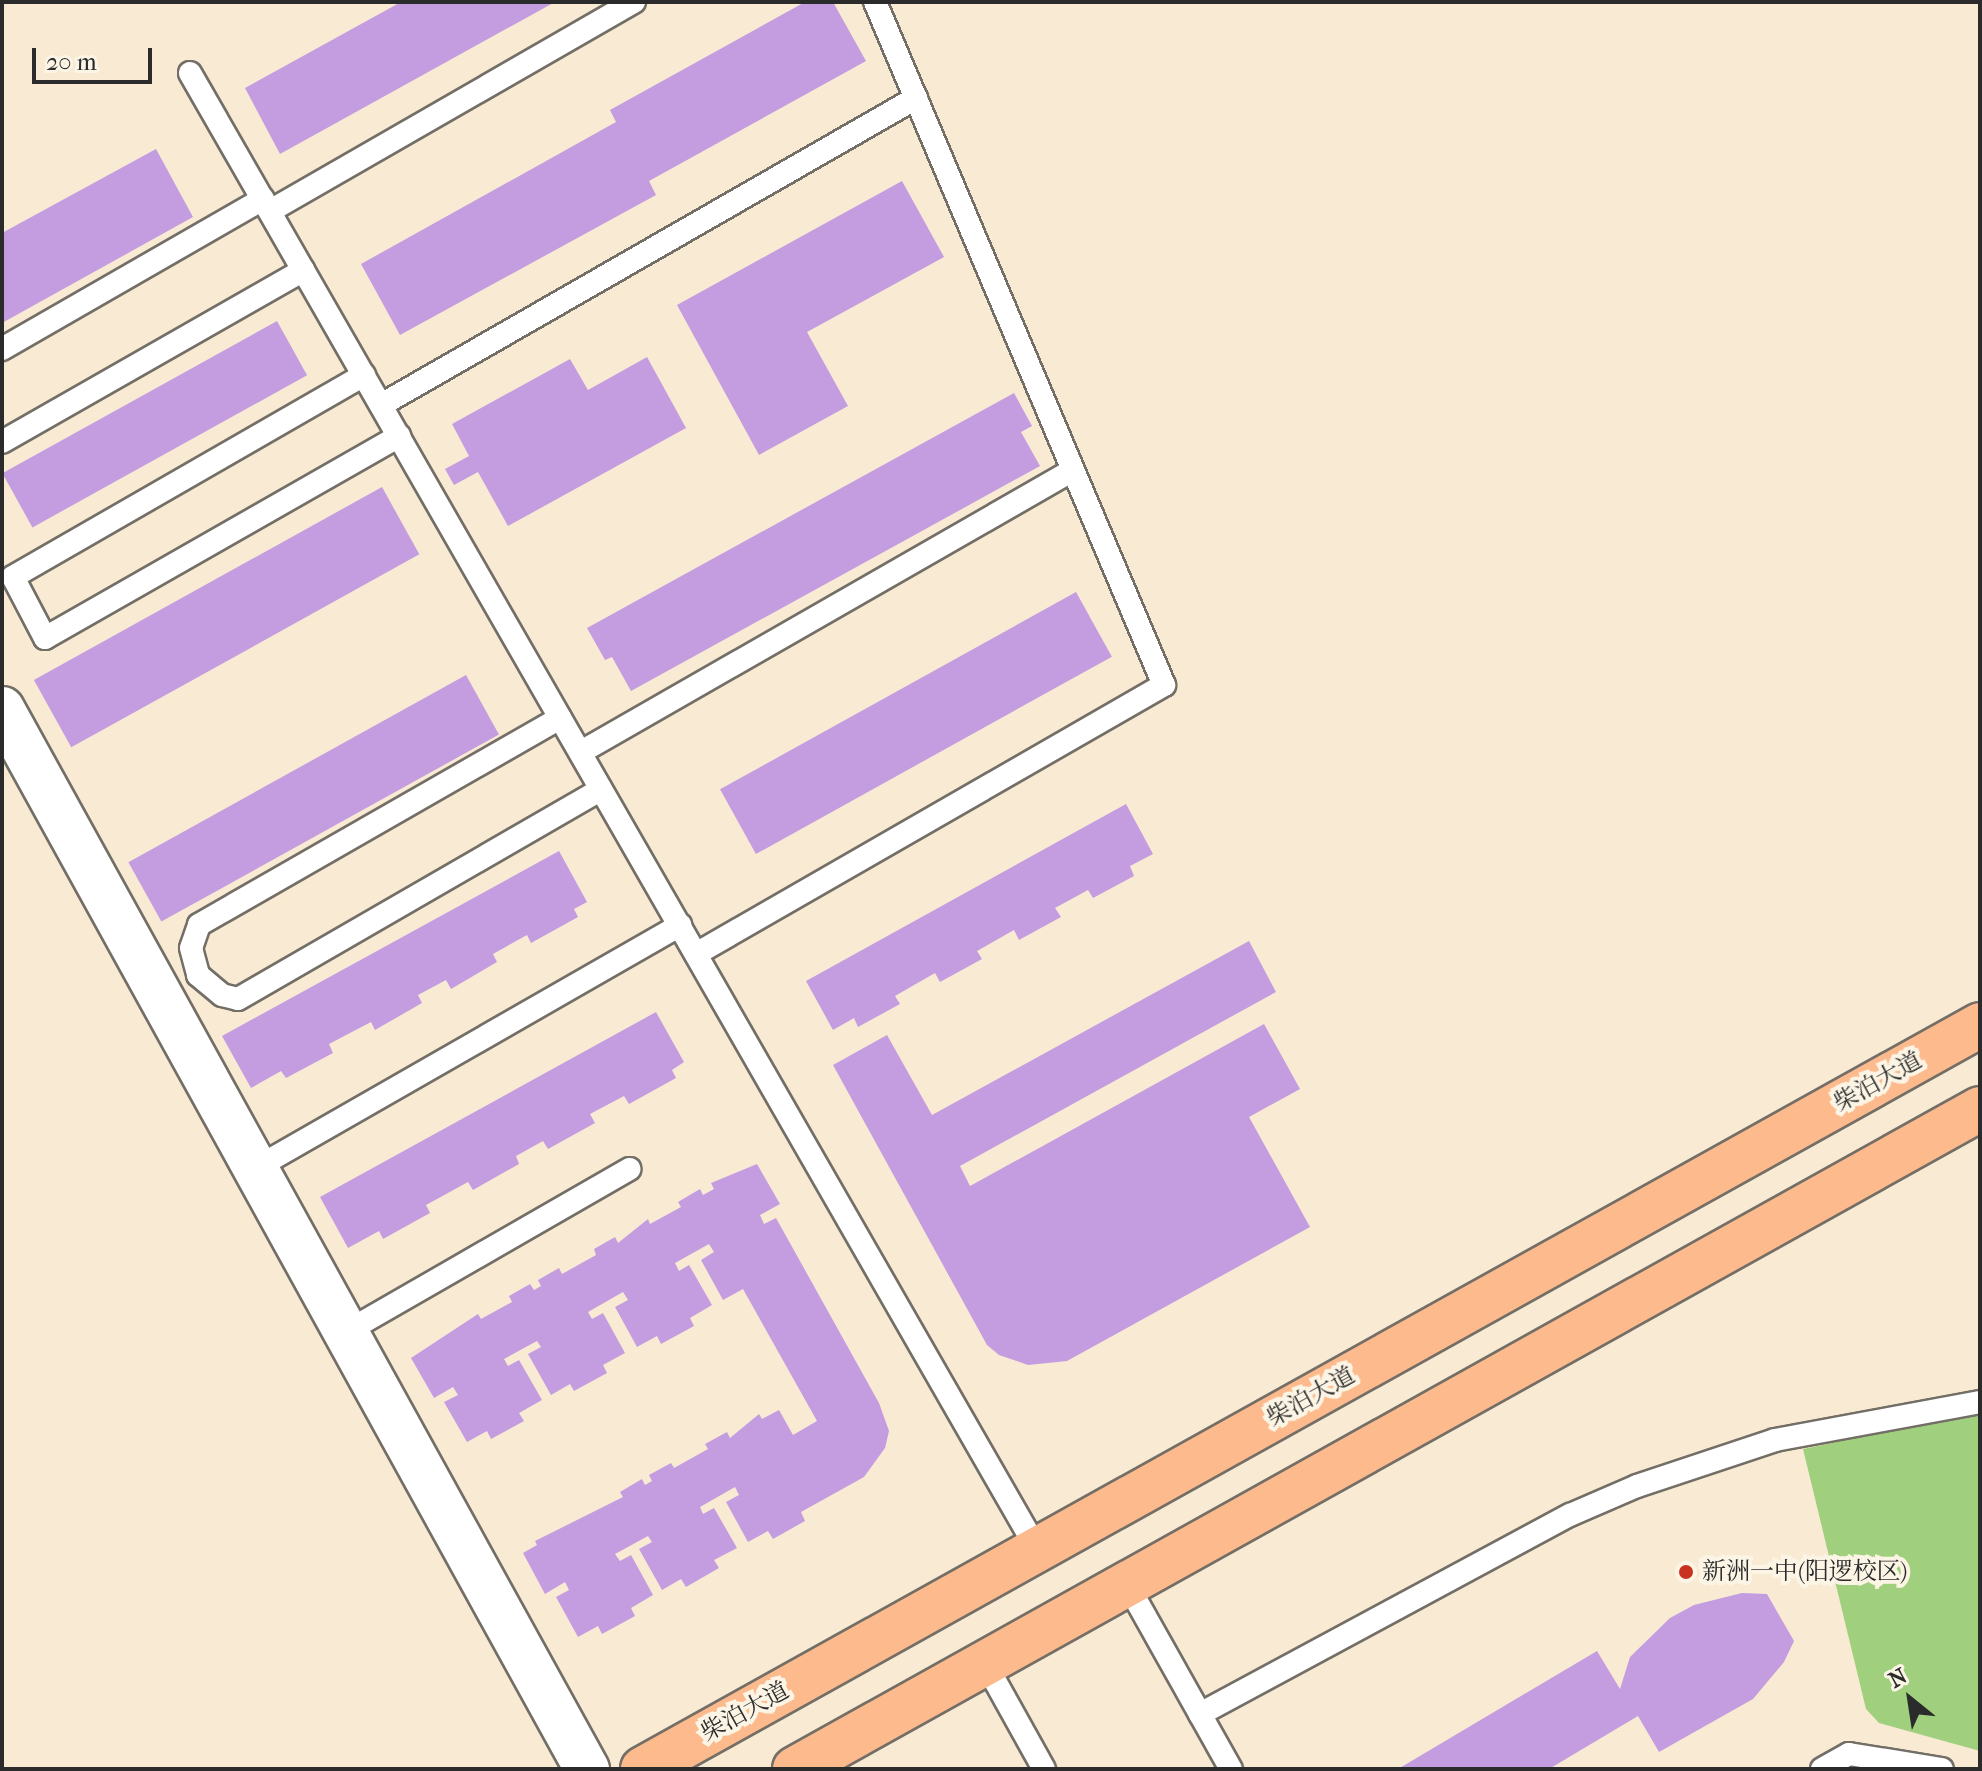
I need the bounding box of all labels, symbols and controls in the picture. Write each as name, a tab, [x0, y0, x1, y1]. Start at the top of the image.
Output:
scale bar	[36, 32, 156, 82]
text: 20 m	[46, 48, 97, 76]
street label: 柴泊大道	[1829, 1046, 1927, 1118]
street label: 柴泊大道	[1262, 1361, 1360, 1433]
place label: 新洲一中(阳逻校区)	[1702, 1558, 1907, 1586]
marker: 新洲一中(阳逻校区)	[1677, 1563, 1695, 1581]
north arrow	[1870, 1659, 1950, 1739]
text: N	[1884, 1663, 1912, 1694]
street label: 柴泊大道	[696, 1676, 794, 1748]

